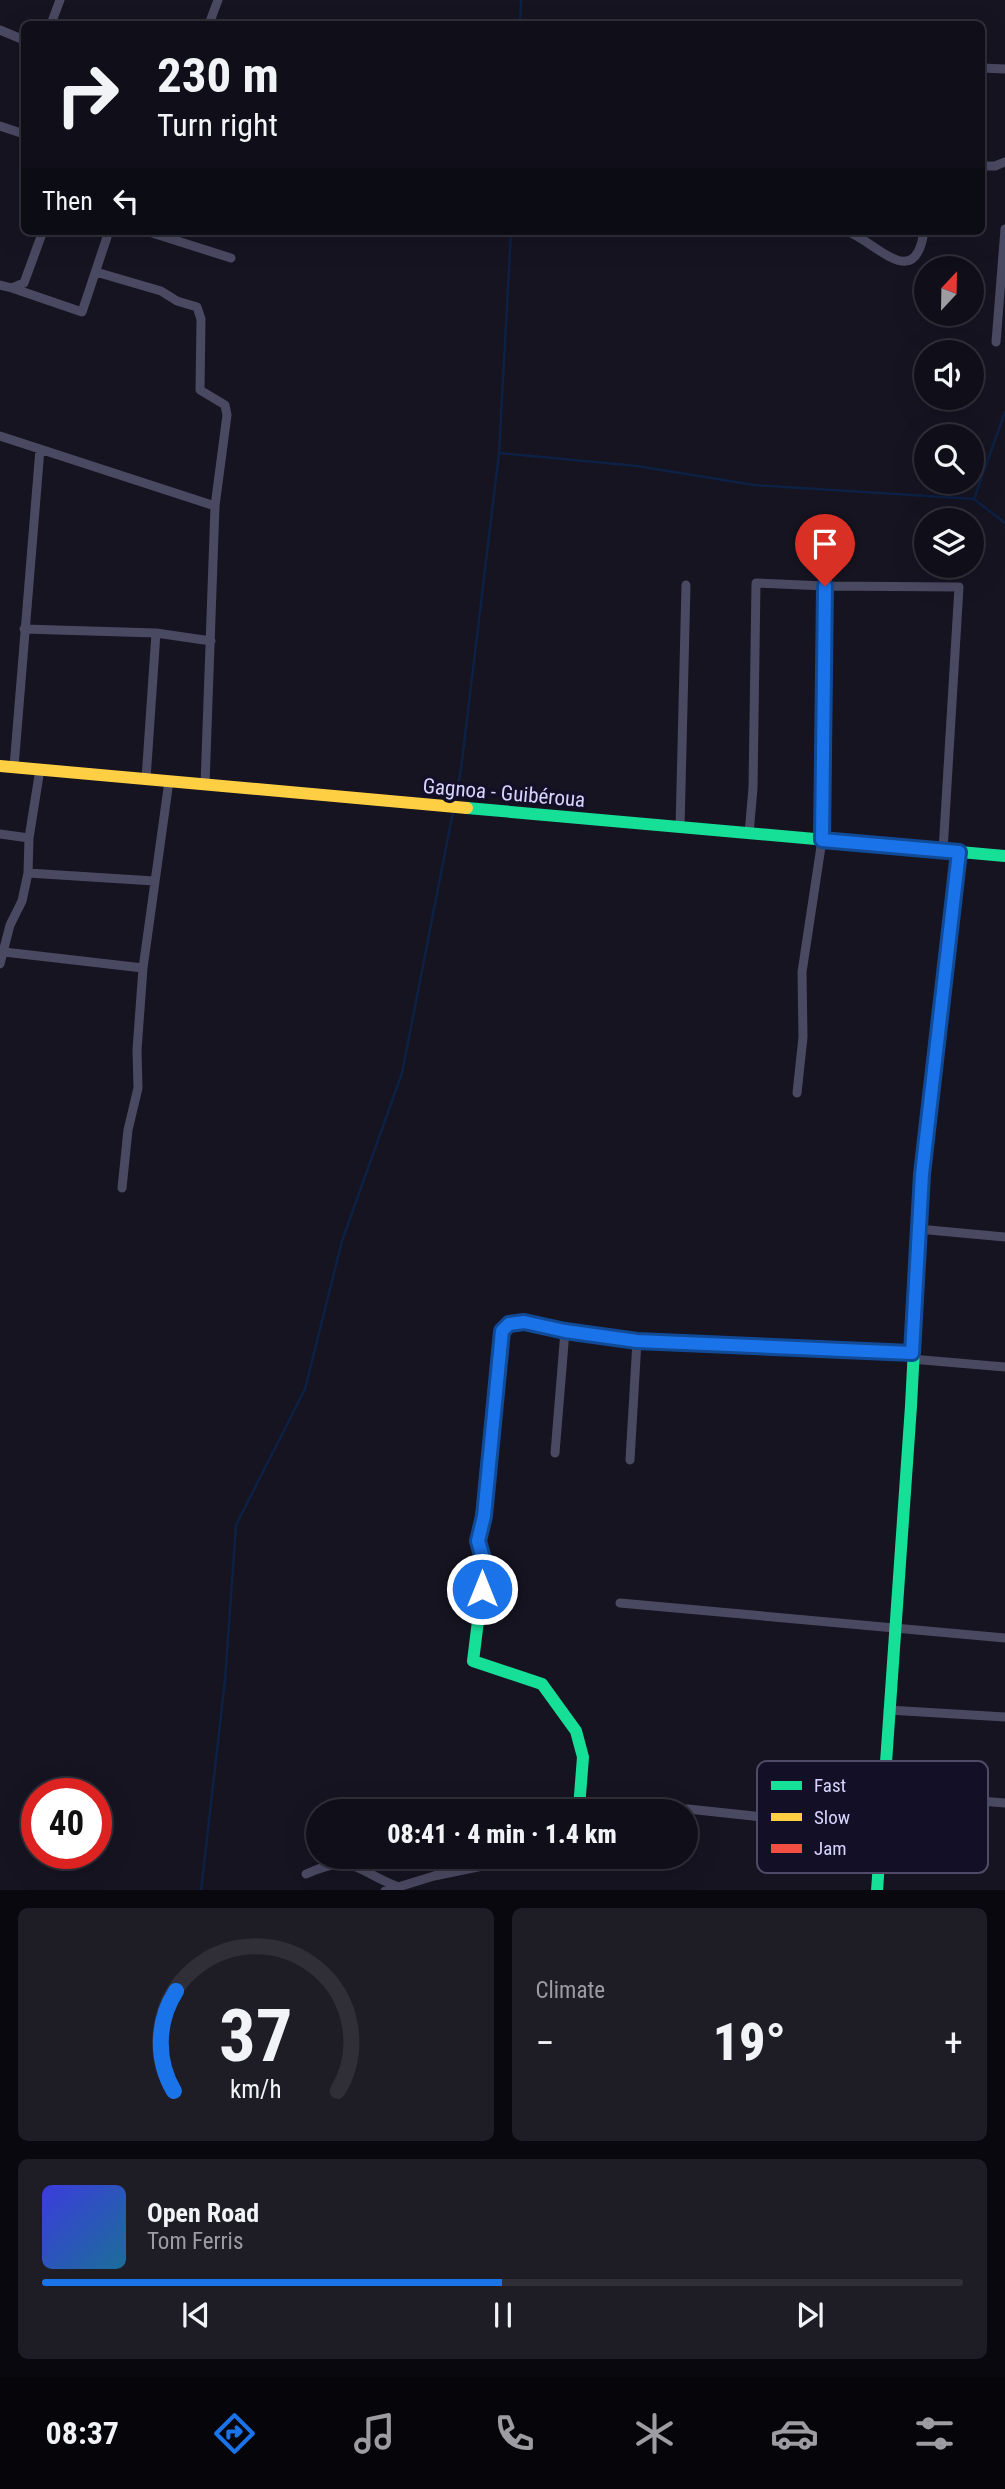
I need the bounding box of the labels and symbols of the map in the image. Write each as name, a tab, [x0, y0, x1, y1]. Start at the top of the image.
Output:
north arrow	[914, 256, 984, 326]
pin	[795, 514, 855, 586]
street label: Gagnoa - Guibéroua	[422, 774, 586, 812]
position arrow	[445, 1552, 519, 1626]
legend	[757, 1761, 988, 1873]
text: Fast	[814, 1774, 846, 1797]
speed limit sign: 40	[21, 1778, 112, 1869]
text: Slow	[814, 1806, 850, 1829]
text: Jam	[814, 1837, 847, 1860]

